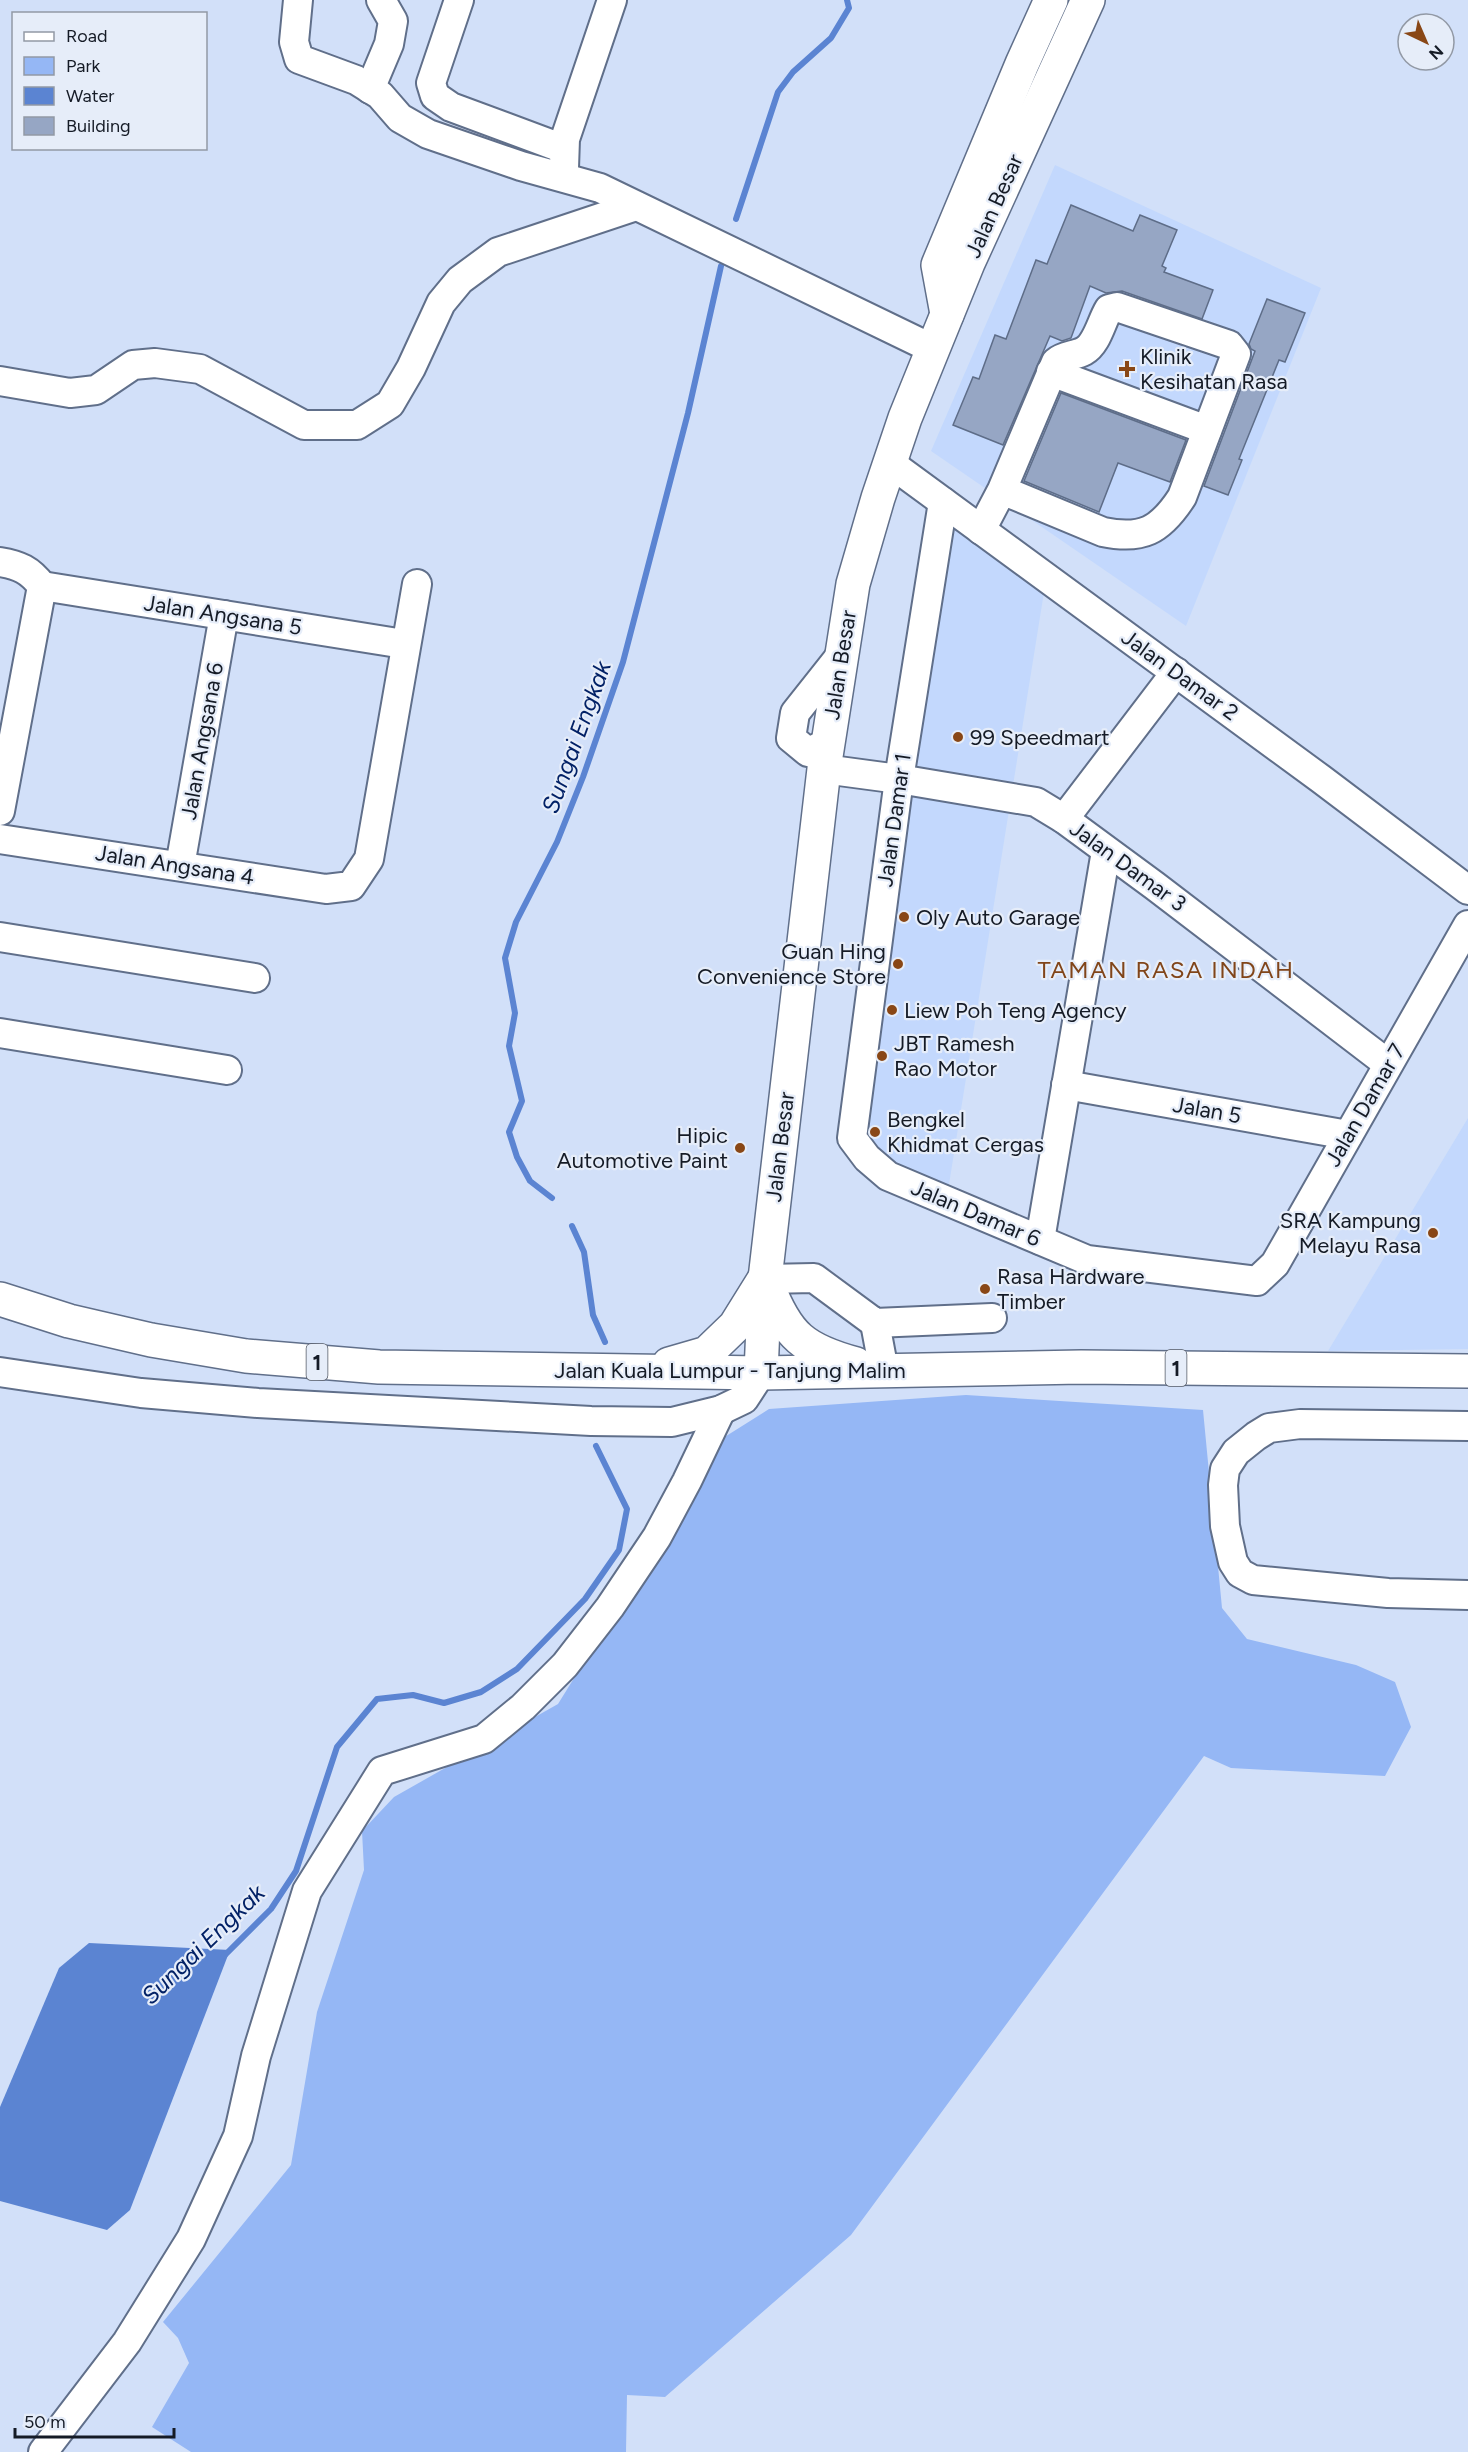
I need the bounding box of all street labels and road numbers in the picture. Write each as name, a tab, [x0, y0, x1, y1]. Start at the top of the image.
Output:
street label: Jalan Besar	[959, 149, 1029, 262]
street label: Jalan Angsana 5	[142, 589, 304, 641]
street label: Jalan Besar	[818, 608, 862, 722]
street label: Jalan Damar 2	[1116, 624, 1244, 726]
street label: Jalan Angsana 6	[175, 660, 229, 822]
street label: Jalan Damar 1	[871, 751, 917, 889]
street label: Jalan Damar 3	[1064, 815, 1192, 917]
street label: Jalan Angsana 4	[94, 839, 256, 891]
street label: Jalan Damar 7	[1319, 1039, 1411, 1171]
street label: Jalan Besar	[760, 1090, 800, 1204]
street label: Jalan 5	[1171, 1091, 1243, 1129]
street label: Jalan Damar 6	[907, 1174, 1045, 1252]
road number: 1	[306, 1344, 328, 1380]
road number: 1	[1166, 1350, 1186, 1386]
street label: Jalan Kuala Lumpur - Tanjung Malim	[554, 1357, 906, 1384]

